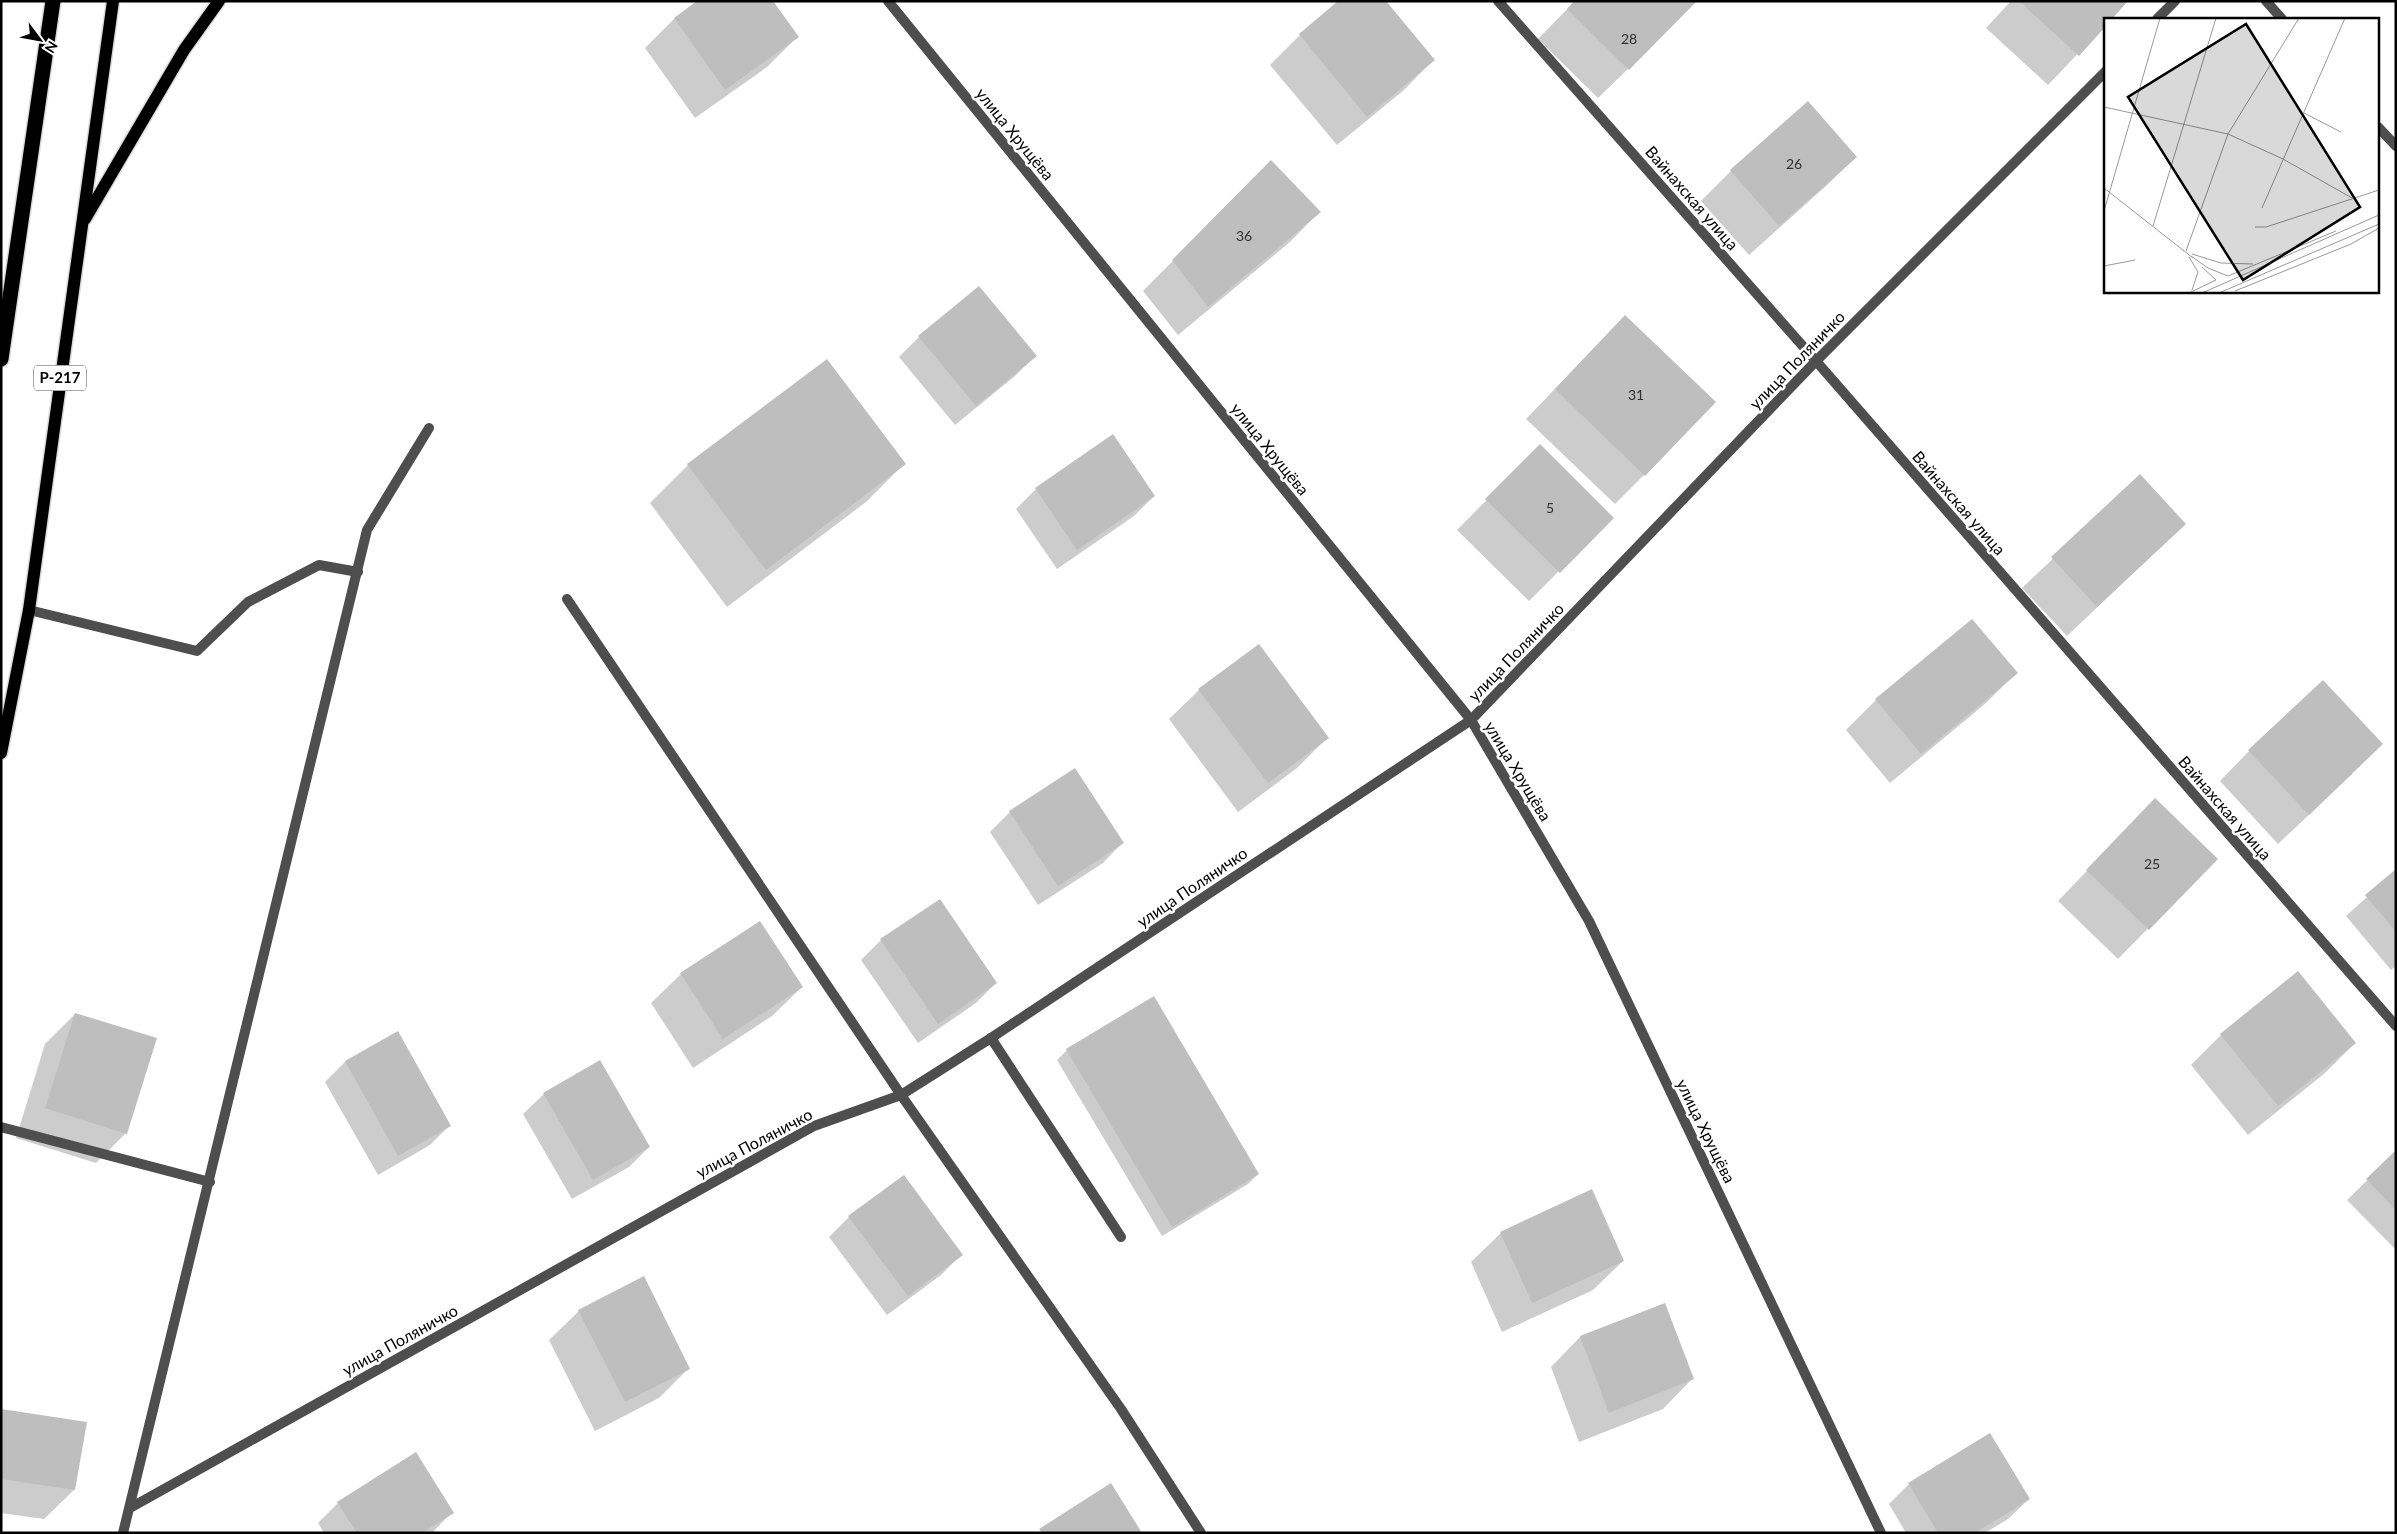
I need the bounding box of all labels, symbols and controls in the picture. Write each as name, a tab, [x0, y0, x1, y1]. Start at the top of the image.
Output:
north arrow	[15, 15, 65, 65]
inset map	[2104, 18, 2380, 292]
house number: 28	[1621, 30, 1637, 47]
text: N	[41, 38, 62, 56]
street label: улица Хрущёва	[972, 84, 1058, 184]
street label: Вайнахская улица	[1642, 142, 1743, 254]
house number: 26	[1786, 155, 1802, 172]
house number: 36	[1236, 227, 1252, 244]
street label: улица Поляничко	[1745, 307, 1848, 413]
road number: Р-217	[34, 366, 86, 390]
house number: 31	[1628, 386, 1644, 403]
street label: улица Хрущёва	[1227, 399, 1313, 499]
street label: Вайнахская улица	[1909, 447, 2010, 559]
house number: 5	[1546, 499, 1554, 516]
street label: улица Поляничко	[1464, 599, 1567, 705]
street label: улица Хрущёва	[1481, 717, 1556, 824]
street label: Вайнахская улица	[2175, 752, 2276, 864]
street label: улица Поляничко	[1133, 843, 1250, 930]
house number: 25	[2144, 855, 2160, 872]
street label: улица Хрущёва	[1673, 1076, 1740, 1186]
street label: улица Поляничко	[692, 1104, 815, 1181]
street label: улица Поляничко	[339, 1300, 461, 1379]

